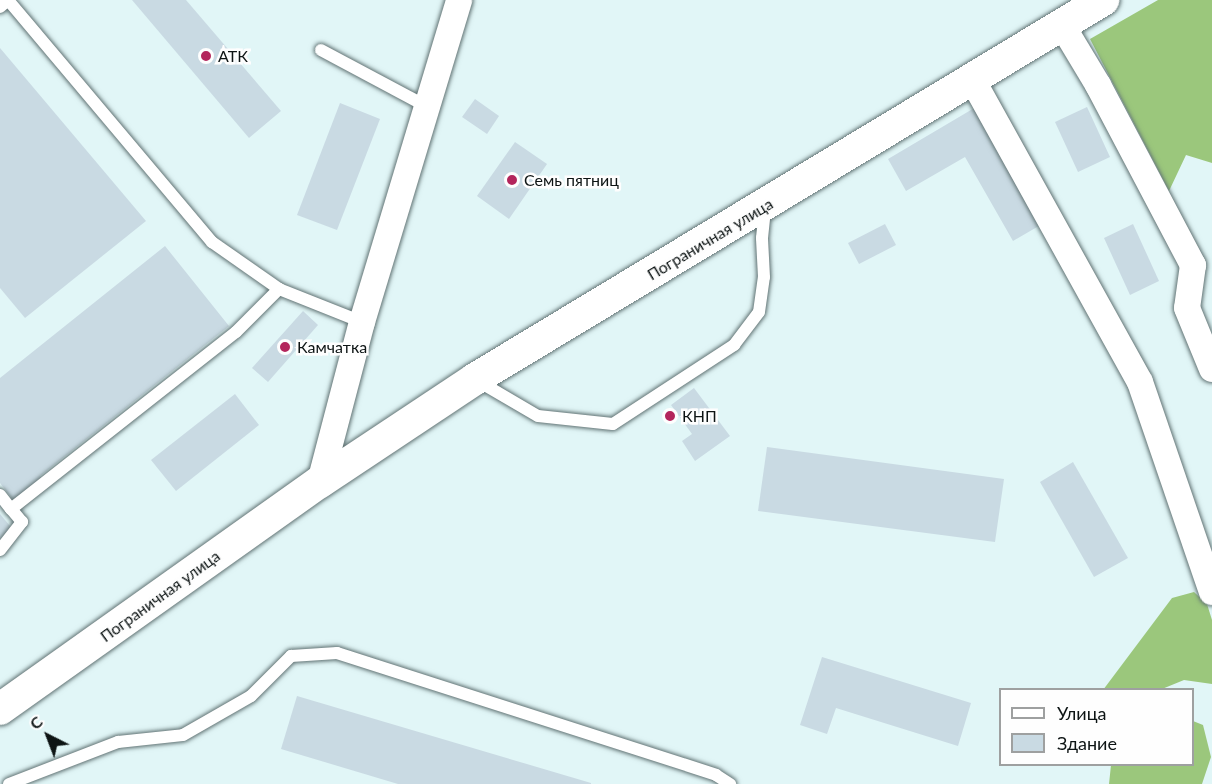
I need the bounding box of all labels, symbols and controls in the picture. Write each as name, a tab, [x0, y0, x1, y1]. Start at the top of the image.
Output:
place label: АТК	[218, 46, 248, 66]
marker: АТК	[199, 49, 213, 63]
place label: Семь пятниц	[524, 170, 619, 190]
marker: Семь пятниц	[505, 173, 519, 187]
street label: Пограничная улица	[644, 194, 776, 284]
place label: Камчатка	[297, 337, 367, 357]
marker: Камчатка	[278, 340, 292, 354]
place label: КНП	[682, 406, 717, 426]
marker: КНП	[663, 409, 677, 423]
street label: Пограничная улица	[96, 546, 224, 646]
legend	[999, 688, 1194, 766]
text: Улица	[1057, 702, 1107, 724]
north arrow	[18, 706, 78, 766]
text: С	[25, 712, 46, 733]
text: Здание	[1057, 732, 1117, 754]

